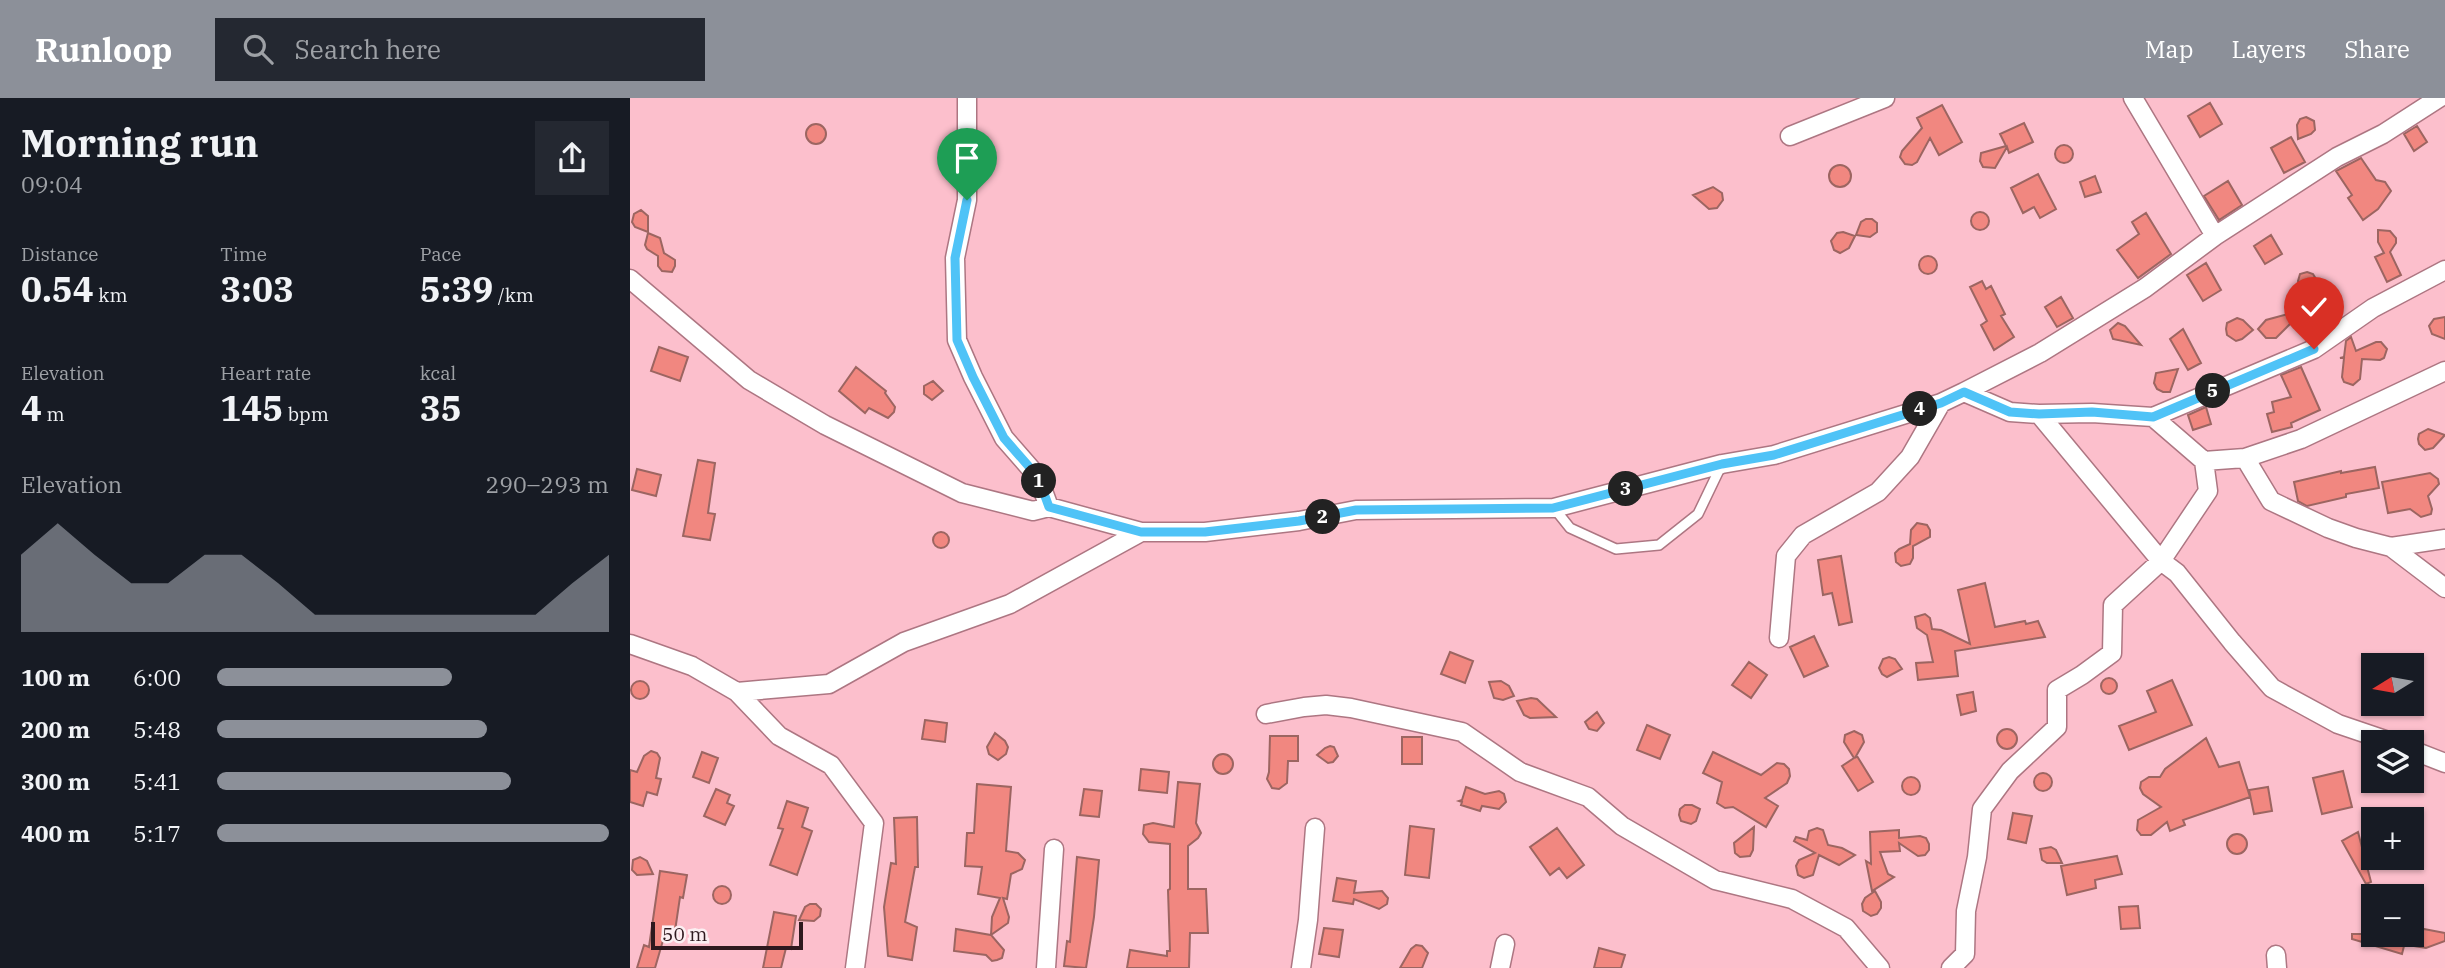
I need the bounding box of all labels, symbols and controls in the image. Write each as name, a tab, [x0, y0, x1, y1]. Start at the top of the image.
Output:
search box	[215, 18, 705, 81]
text: Runloop	[35, 28, 173, 71]
icon: search	[239, 30, 277, 68]
text: Search here	[295, 32, 441, 66]
text: Map	[2145, 33, 2193, 65]
text: Layers	[2231, 33, 2306, 65]
text: Share	[2344, 33, 2410, 65]
text: Morning run	[21, 118, 259, 167]
button: share	[535, 121, 609, 195]
pin	[937, 128, 997, 200]
icon: arrive	[948, 139, 986, 177]
text: 09:04	[21, 169, 83, 199]
text: Distance	[21, 242, 99, 266]
text: Time	[220, 242, 267, 266]
text: Pace	[420, 242, 461, 266]
text: 0.54	[21, 266, 94, 312]
text: 3:03	[220, 266, 294, 312]
text: 5:39	[420, 266, 493, 312]
pin	[2284, 277, 2344, 349]
text: km	[94, 283, 128, 307]
text: /km	[493, 283, 534, 307]
icon: check	[2295, 288, 2333, 326]
text: Elevation	[21, 361, 105, 385]
text: Heart rate	[220, 361, 311, 385]
text: kcal	[420, 361, 456, 385]
pin: 5	[2196, 374, 2230, 408]
text: 5	[2207, 378, 2218, 402]
text: 4	[21, 385, 42, 431]
text: 145	[220, 385, 283, 431]
text: 35	[420, 385, 462, 431]
pin: 4	[1902, 392, 1938, 426]
text: 4	[1914, 396, 1925, 420]
text: m	[42, 402, 65, 426]
text: bpm	[283, 402, 329, 426]
pin: 1	[1022, 464, 1056, 498]
text: 1	[1033, 468, 1044, 492]
text: Elevation	[21, 469, 122, 499]
text: 290–293 m	[485, 469, 609, 499]
pin: 3	[1608, 472, 1644, 506]
text: 3	[1620, 476, 1631, 500]
pin: 2	[1306, 500, 1340, 534]
text: 2	[1317, 504, 1328, 528]
north arrow	[2361, 653, 2424, 716]
map controls	[2361, 653, 2424, 947]
text: 100 m	[21, 662, 90, 692]
text: 6:00	[133, 662, 181, 692]
text: 200 m	[21, 714, 90, 744]
text: 5:48	[133, 714, 181, 744]
button: layers	[2361, 730, 2424, 793]
text: 300 m	[21, 766, 90, 796]
text: 5:41	[133, 766, 181, 796]
button: +	[2361, 807, 2424, 870]
text: 400 m	[21, 818, 90, 848]
text: 5:17	[133, 818, 181, 848]
button: −	[2361, 884, 2424, 947]
scale bar	[651, 919, 803, 951]
text: 50 m	[662, 922, 707, 946]

